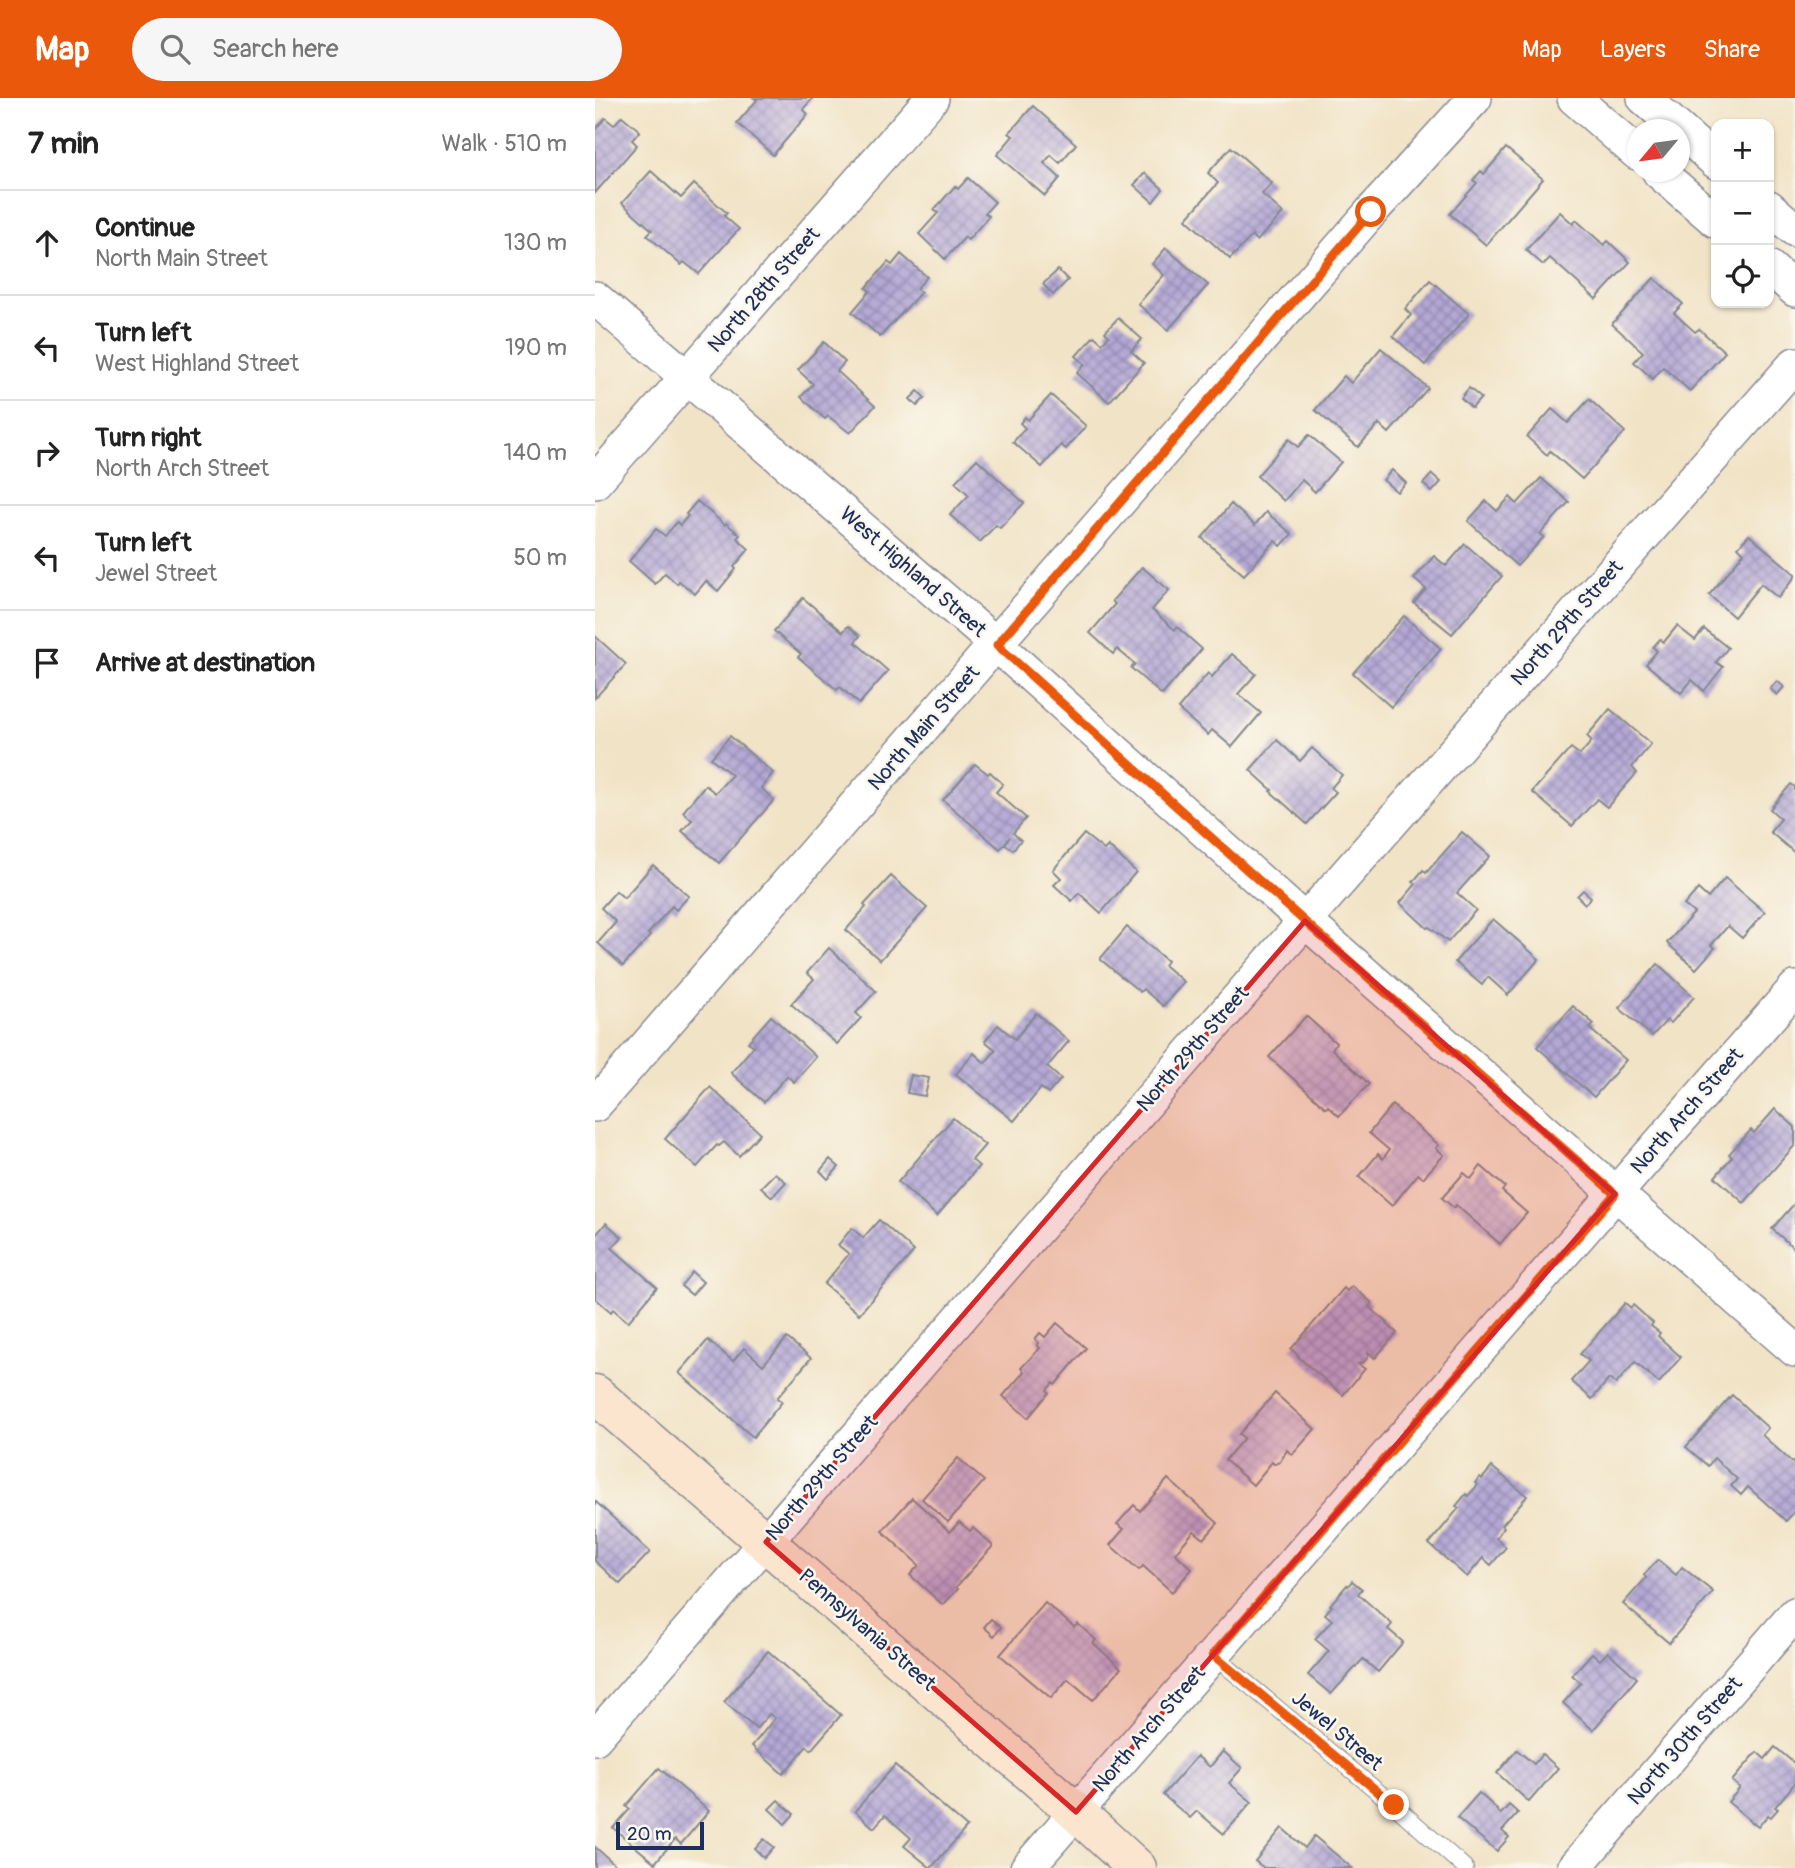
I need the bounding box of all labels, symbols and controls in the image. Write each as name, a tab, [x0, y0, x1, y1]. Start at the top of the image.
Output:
search box	[132, 18, 622, 81]
text: Map	[35, 29, 90, 70]
icon: search	[156, 30, 194, 68]
text: Search here	[212, 33, 339, 65]
text: Map	[1522, 35, 1562, 64]
text: Layers	[1600, 35, 1666, 64]
text: Share	[1704, 35, 1760, 64]
north arrow	[1627, 119, 1690, 182]
map controls	[1711, 119, 1774, 308]
button: +	[1711, 119, 1774, 182]
text: 7 min	[28, 125, 99, 162]
text: Walk · 510 m	[442, 129, 567, 158]
button: −	[1711, 182, 1774, 245]
route start	[1355, 196, 1386, 227]
text: Continue	[95, 212, 195, 244]
street label: North 28th Street	[702, 221, 826, 358]
icon: ahead	[28, 224, 66, 262]
text: 130 m	[504, 228, 567, 257]
text: North Main Street	[95, 244, 268, 273]
button: locate	[1711, 245, 1774, 308]
text: Turn left	[95, 317, 191, 349]
icon: left	[28, 329, 66, 367]
text: 190 m	[505, 333, 567, 362]
text: West Highland Street	[95, 349, 299, 378]
text: Turn right	[95, 422, 201, 454]
icon: right	[28, 434, 66, 472]
text: 140 m	[504, 438, 567, 467]
text: North Arch Street	[95, 454, 269, 483]
street label: West Highland Street	[834, 501, 993, 644]
text: Turn left	[95, 527, 191, 559]
icon: left	[28, 539, 66, 577]
text: 50 m	[513, 543, 567, 572]
street label: North 29th Street	[1505, 554, 1629, 692]
text: Jewel Street	[95, 559, 217, 588]
icon: arrive	[28, 644, 66, 682]
text: Arrive at destination	[95, 647, 315, 679]
street label: North Main Street	[862, 659, 986, 796]
street label: North 29th Street	[1131, 980, 1255, 1118]
street label: North Arch Street	[1625, 1042, 1750, 1180]
street label: North 29th Street	[760, 1409, 884, 1547]
street label: Pennsylvania Street	[793, 1563, 942, 1698]
street label: North Arch Street	[1087, 1660, 1212, 1798]
street label: North 30th Street	[1622, 1671, 1749, 1811]
street label: Jewel Street	[1286, 1685, 1389, 1778]
route end	[1378, 1789, 1409, 1820]
scale bar	[616, 1819, 703, 1851]
text: 20 m	[627, 1822, 672, 1846]

